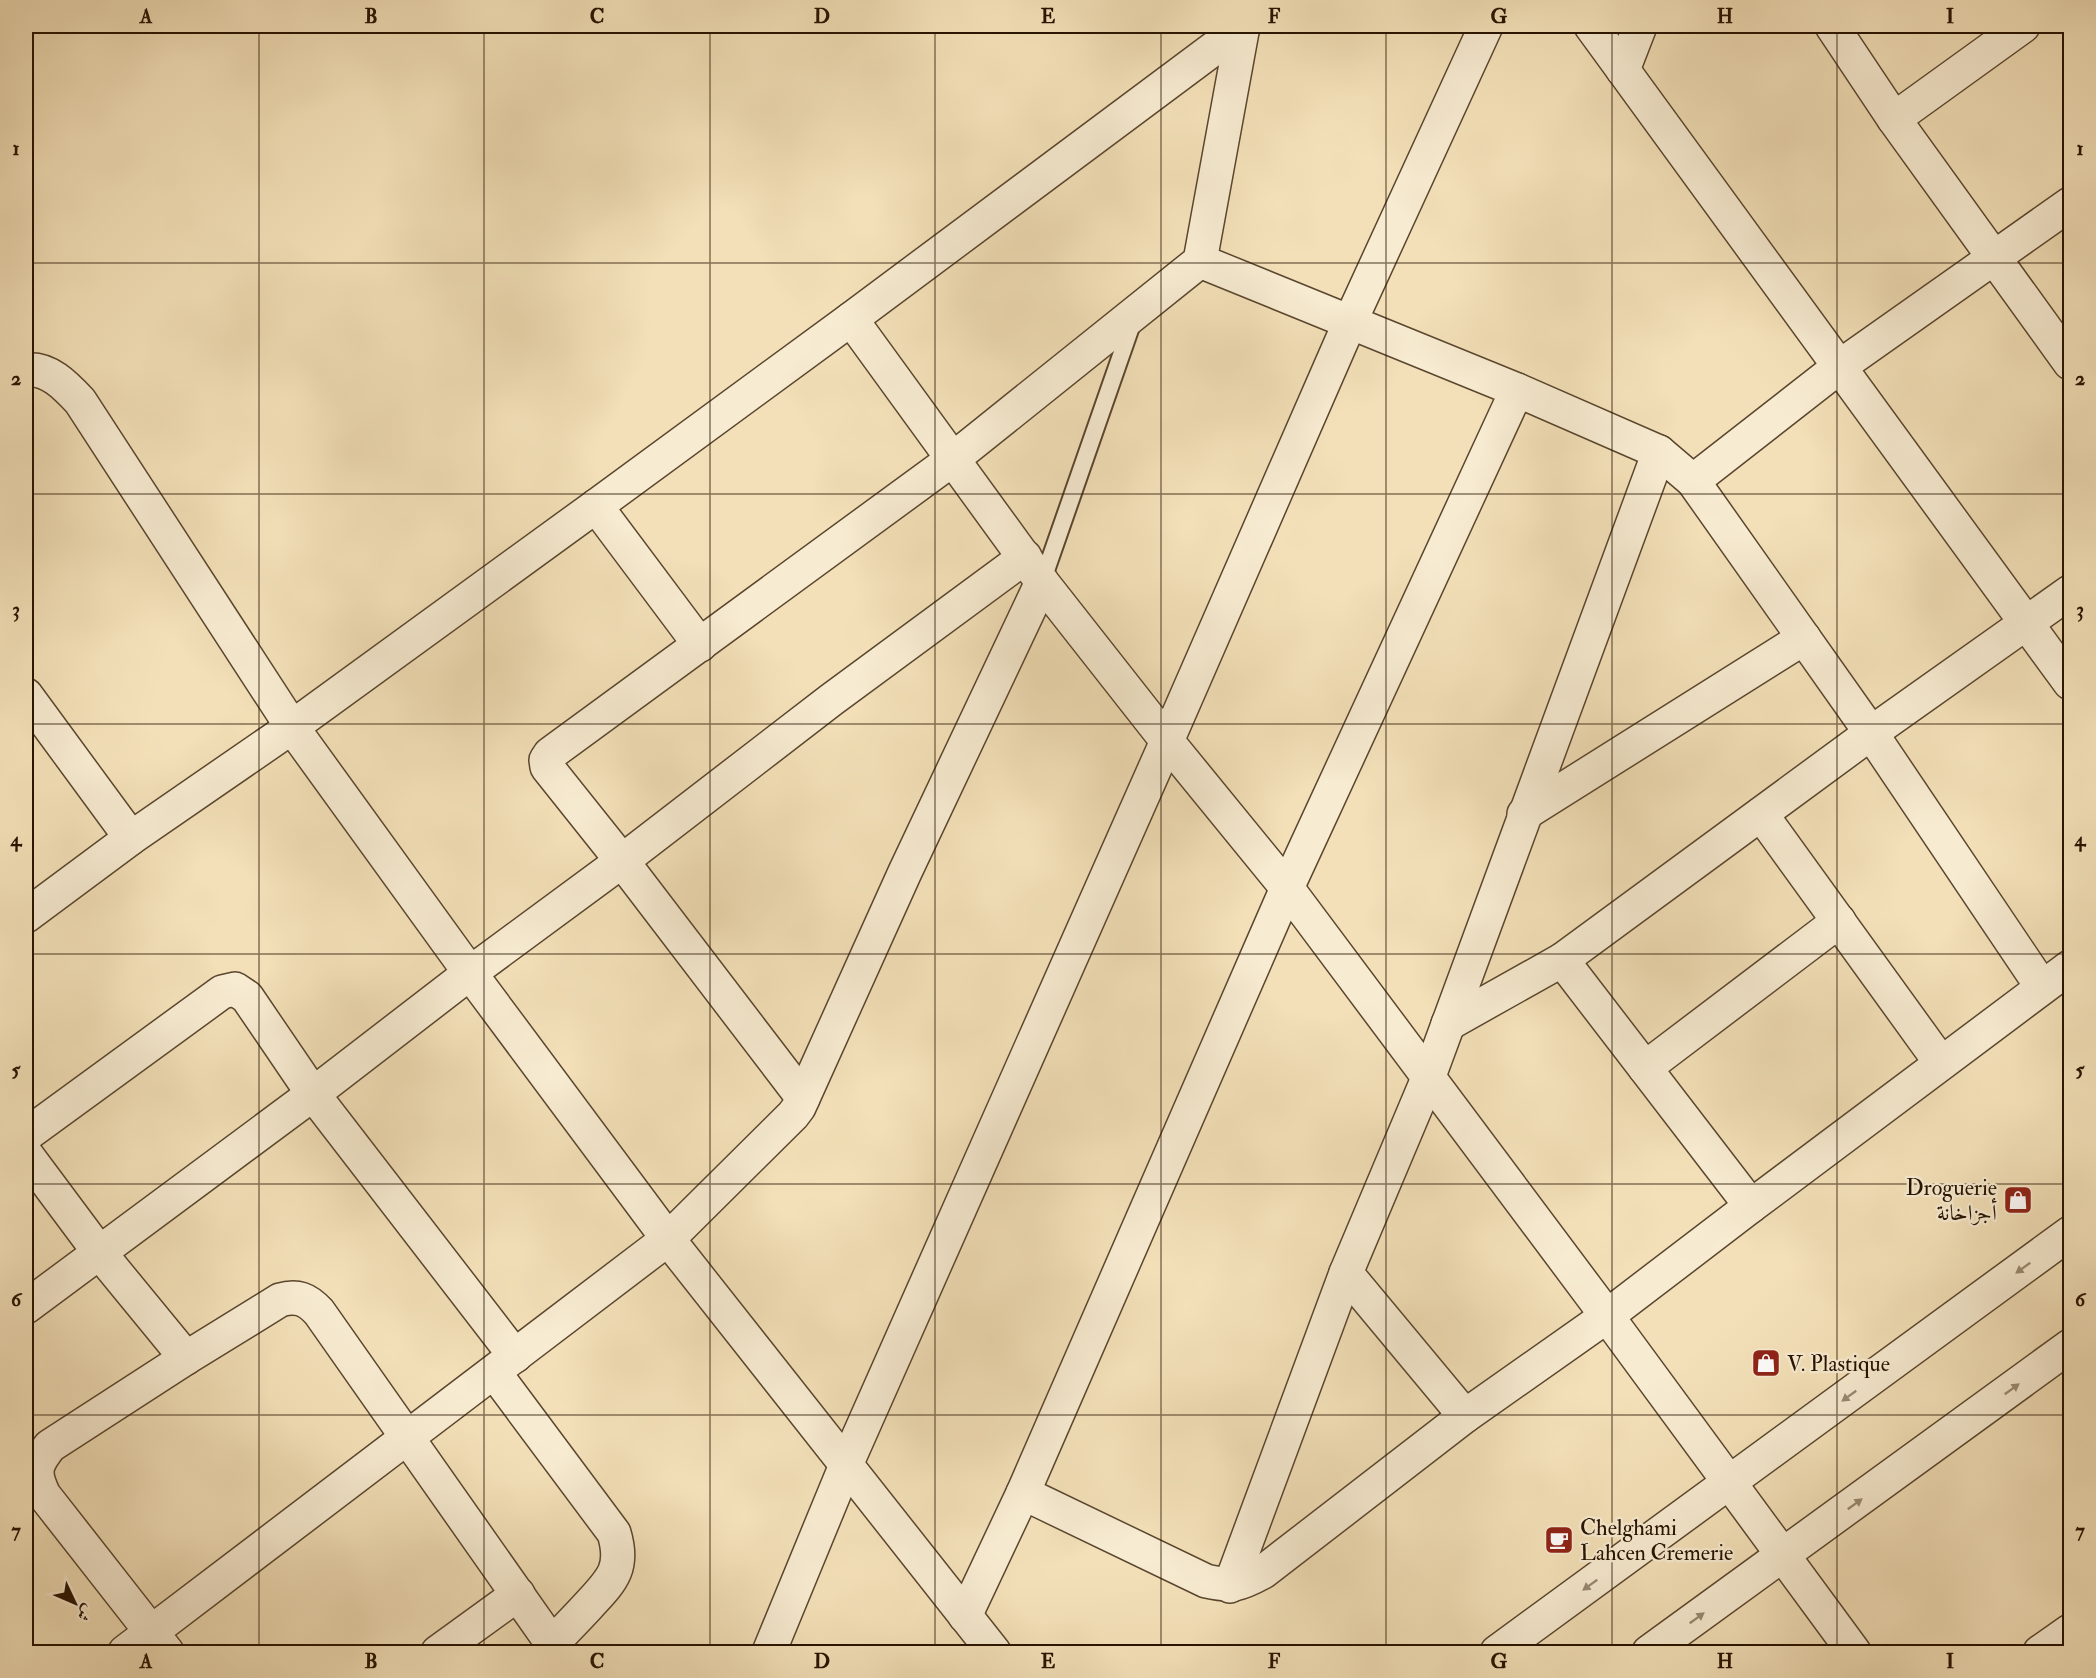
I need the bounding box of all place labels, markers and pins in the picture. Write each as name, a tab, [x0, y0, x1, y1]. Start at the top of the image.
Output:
place label: Droguerie أجزاخانة	[1906, 1174, 1998, 1227]
shop icon: Droguerie أجزاخانة	[2002, 1184, 2034, 1216]
shop icon: V. Plastique	[1750, 1347, 1782, 1379]
place label: V. Plastique	[1787, 1350, 1890, 1378]
place label: Chelghami Lahcen Cremerie	[1580, 1514, 1733, 1567]
cafe icon: Chelghami Lahcen Cremerie	[1543, 1524, 1575, 1556]

